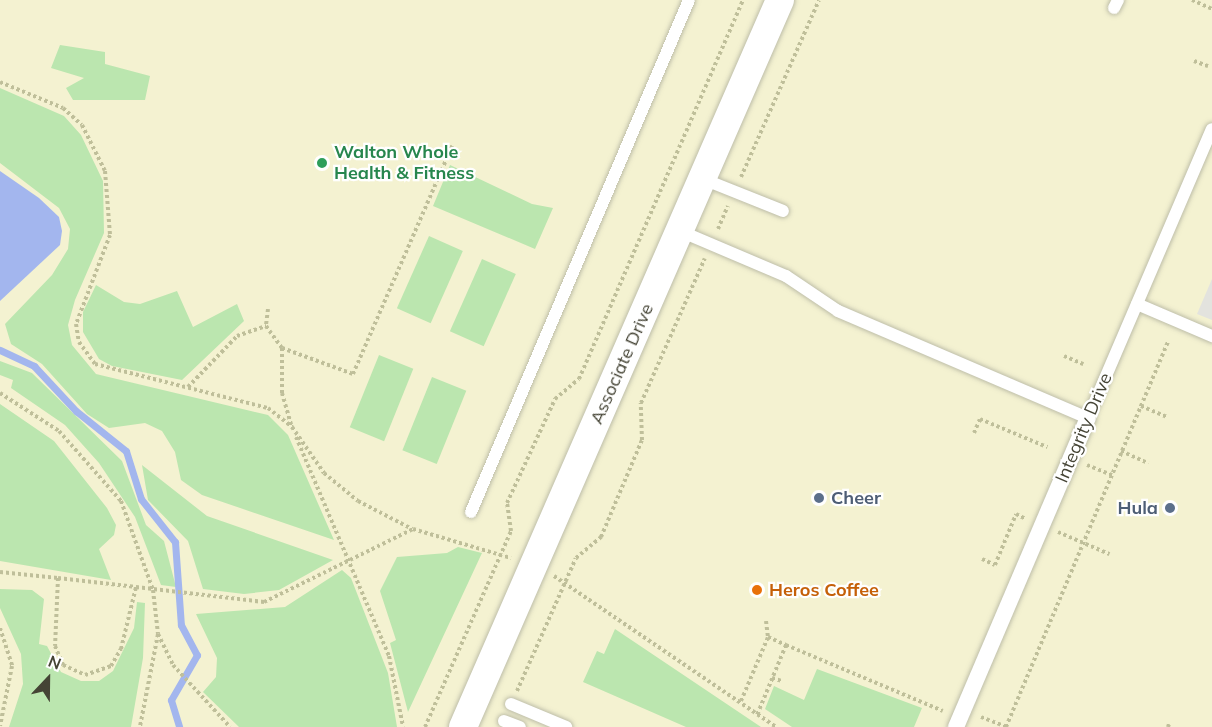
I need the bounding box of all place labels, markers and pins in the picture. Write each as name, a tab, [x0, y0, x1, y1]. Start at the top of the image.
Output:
place label: Walton Whole Health & Fitness	[334, 142, 474, 184]
marker: Walton Whole Health & Fitness	[315, 156, 329, 170]
place label: Cheer	[831, 487, 881, 509]
marker: Cheer	[812, 491, 826, 505]
place label: Hula	[1117, 497, 1158, 519]
marker: Hula	[1163, 501, 1177, 515]
place label: Heros Coffee	[769, 579, 879, 601]
marker: Heros Coffee	[750, 583, 764, 597]

